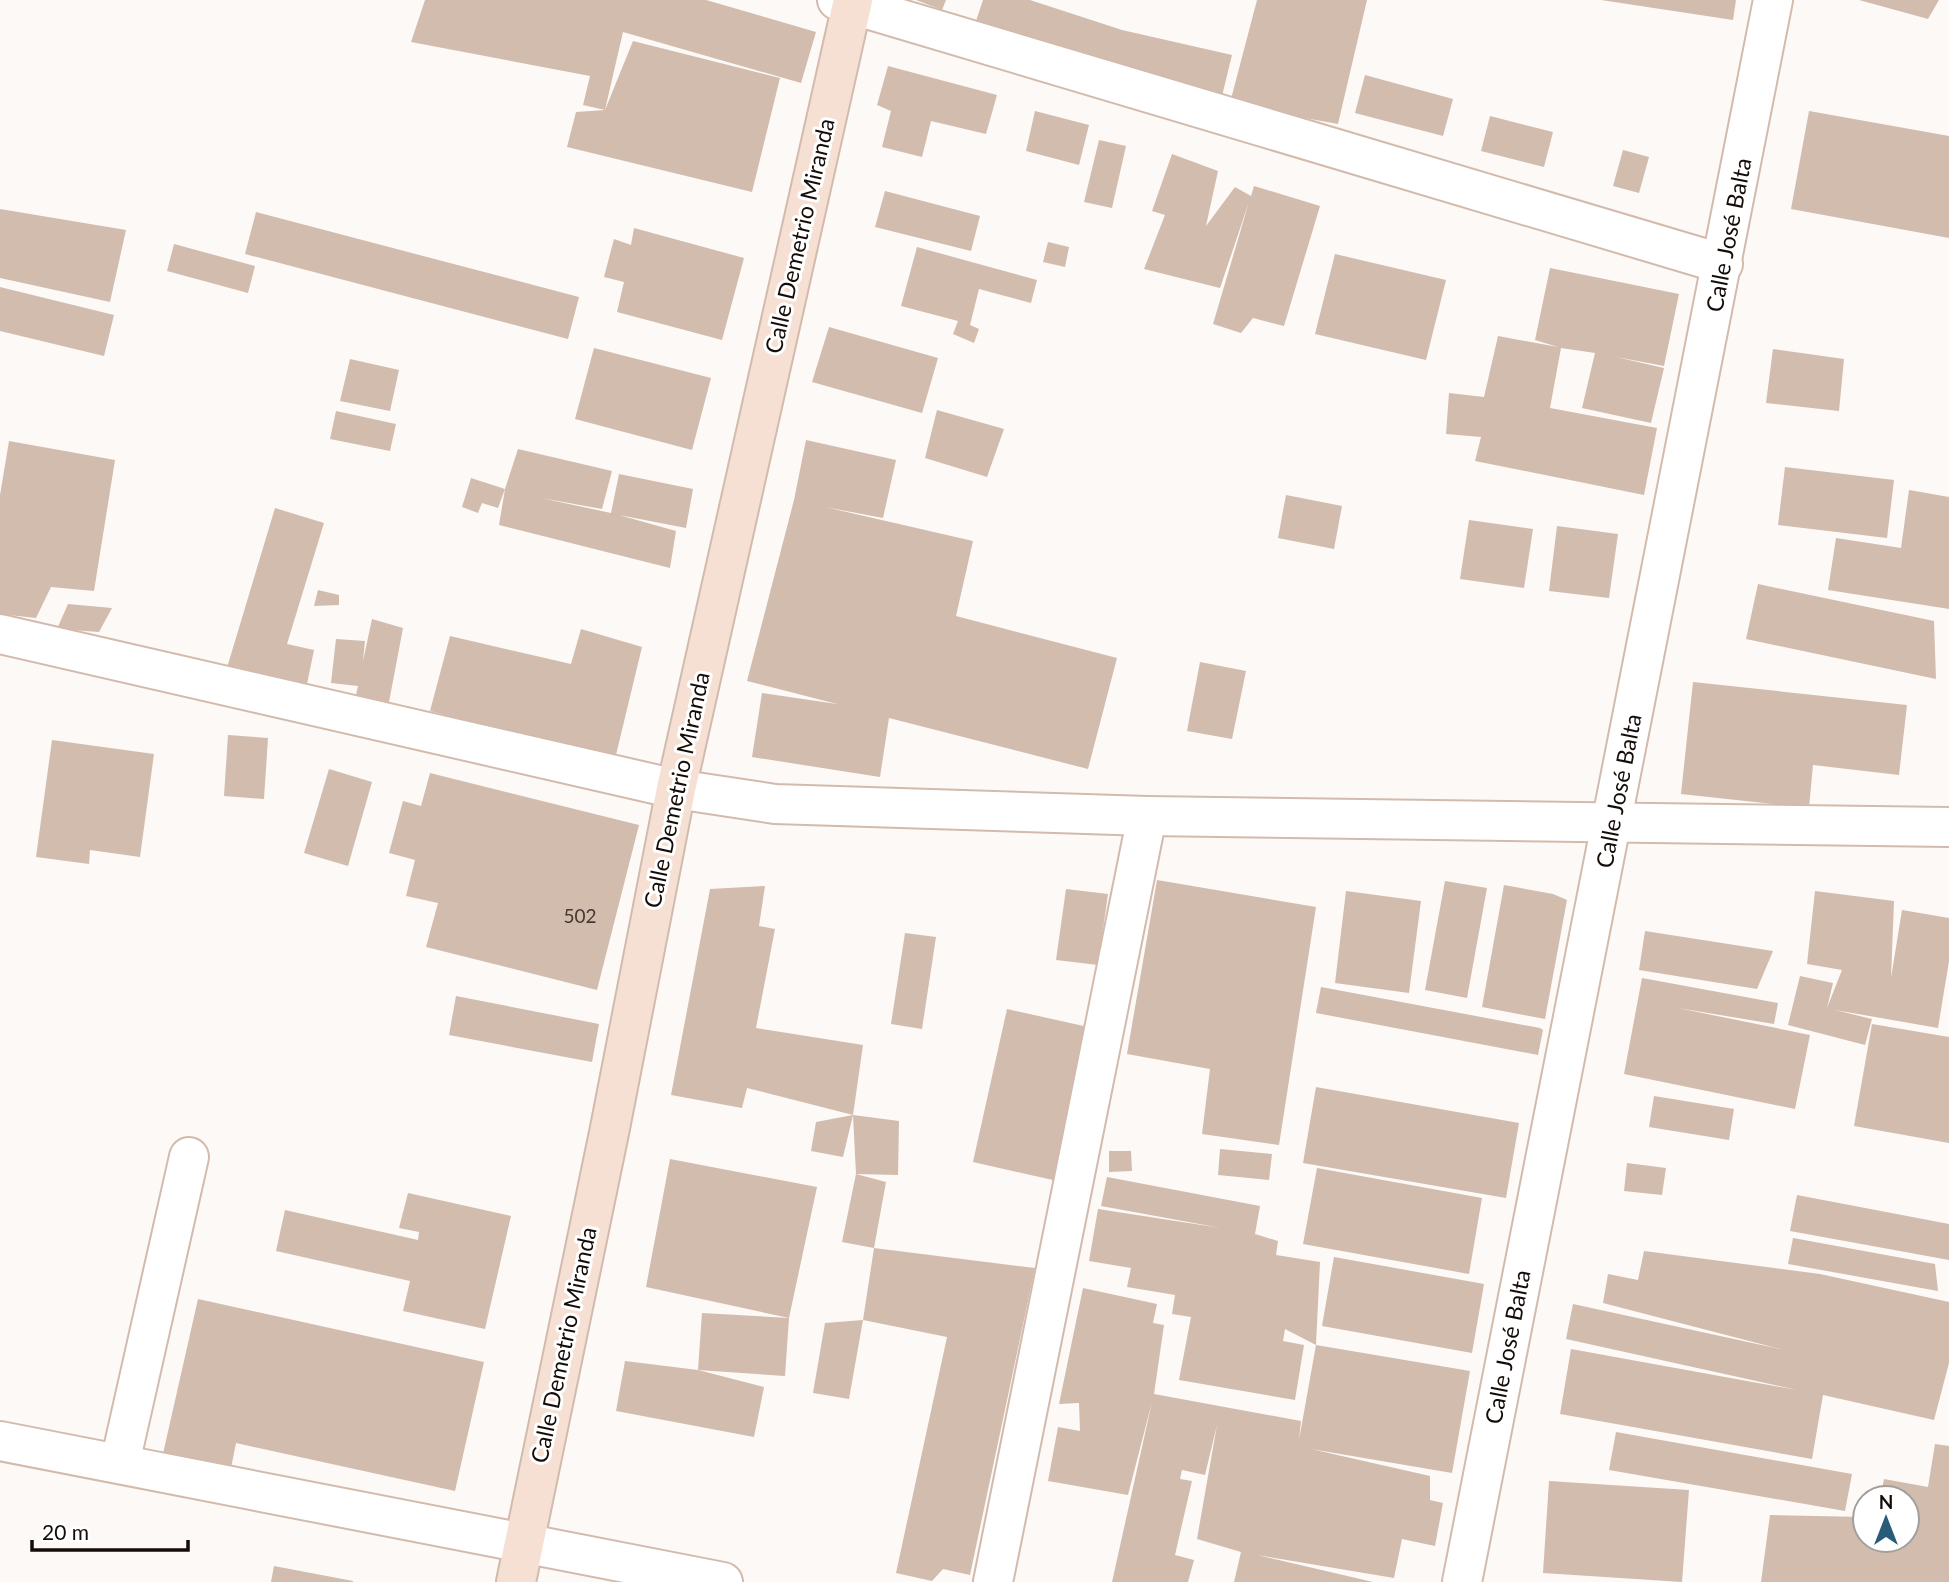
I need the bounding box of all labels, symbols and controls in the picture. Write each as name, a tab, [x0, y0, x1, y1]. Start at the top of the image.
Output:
street label: Calle Demetrio Miranda	[758, 115, 840, 356]
street label: Calle José Balta	[1699, 155, 1757, 314]
street label: Calle Demetrio Miranda	[637, 669, 715, 910]
street label: Calle José Balta	[1589, 711, 1647, 870]
house number: 502	[563, 904, 597, 927]
street label: Calle Demetrio Miranda	[524, 1224, 602, 1465]
street label: Calle José Balta	[1478, 1267, 1536, 1426]
north arrow	[1851, 1484, 1921, 1554]
text: N	[1879, 1490, 1893, 1513]
scale bar	[32, 1508, 187, 1552]
text: 20 m	[42, 1519, 89, 1544]

